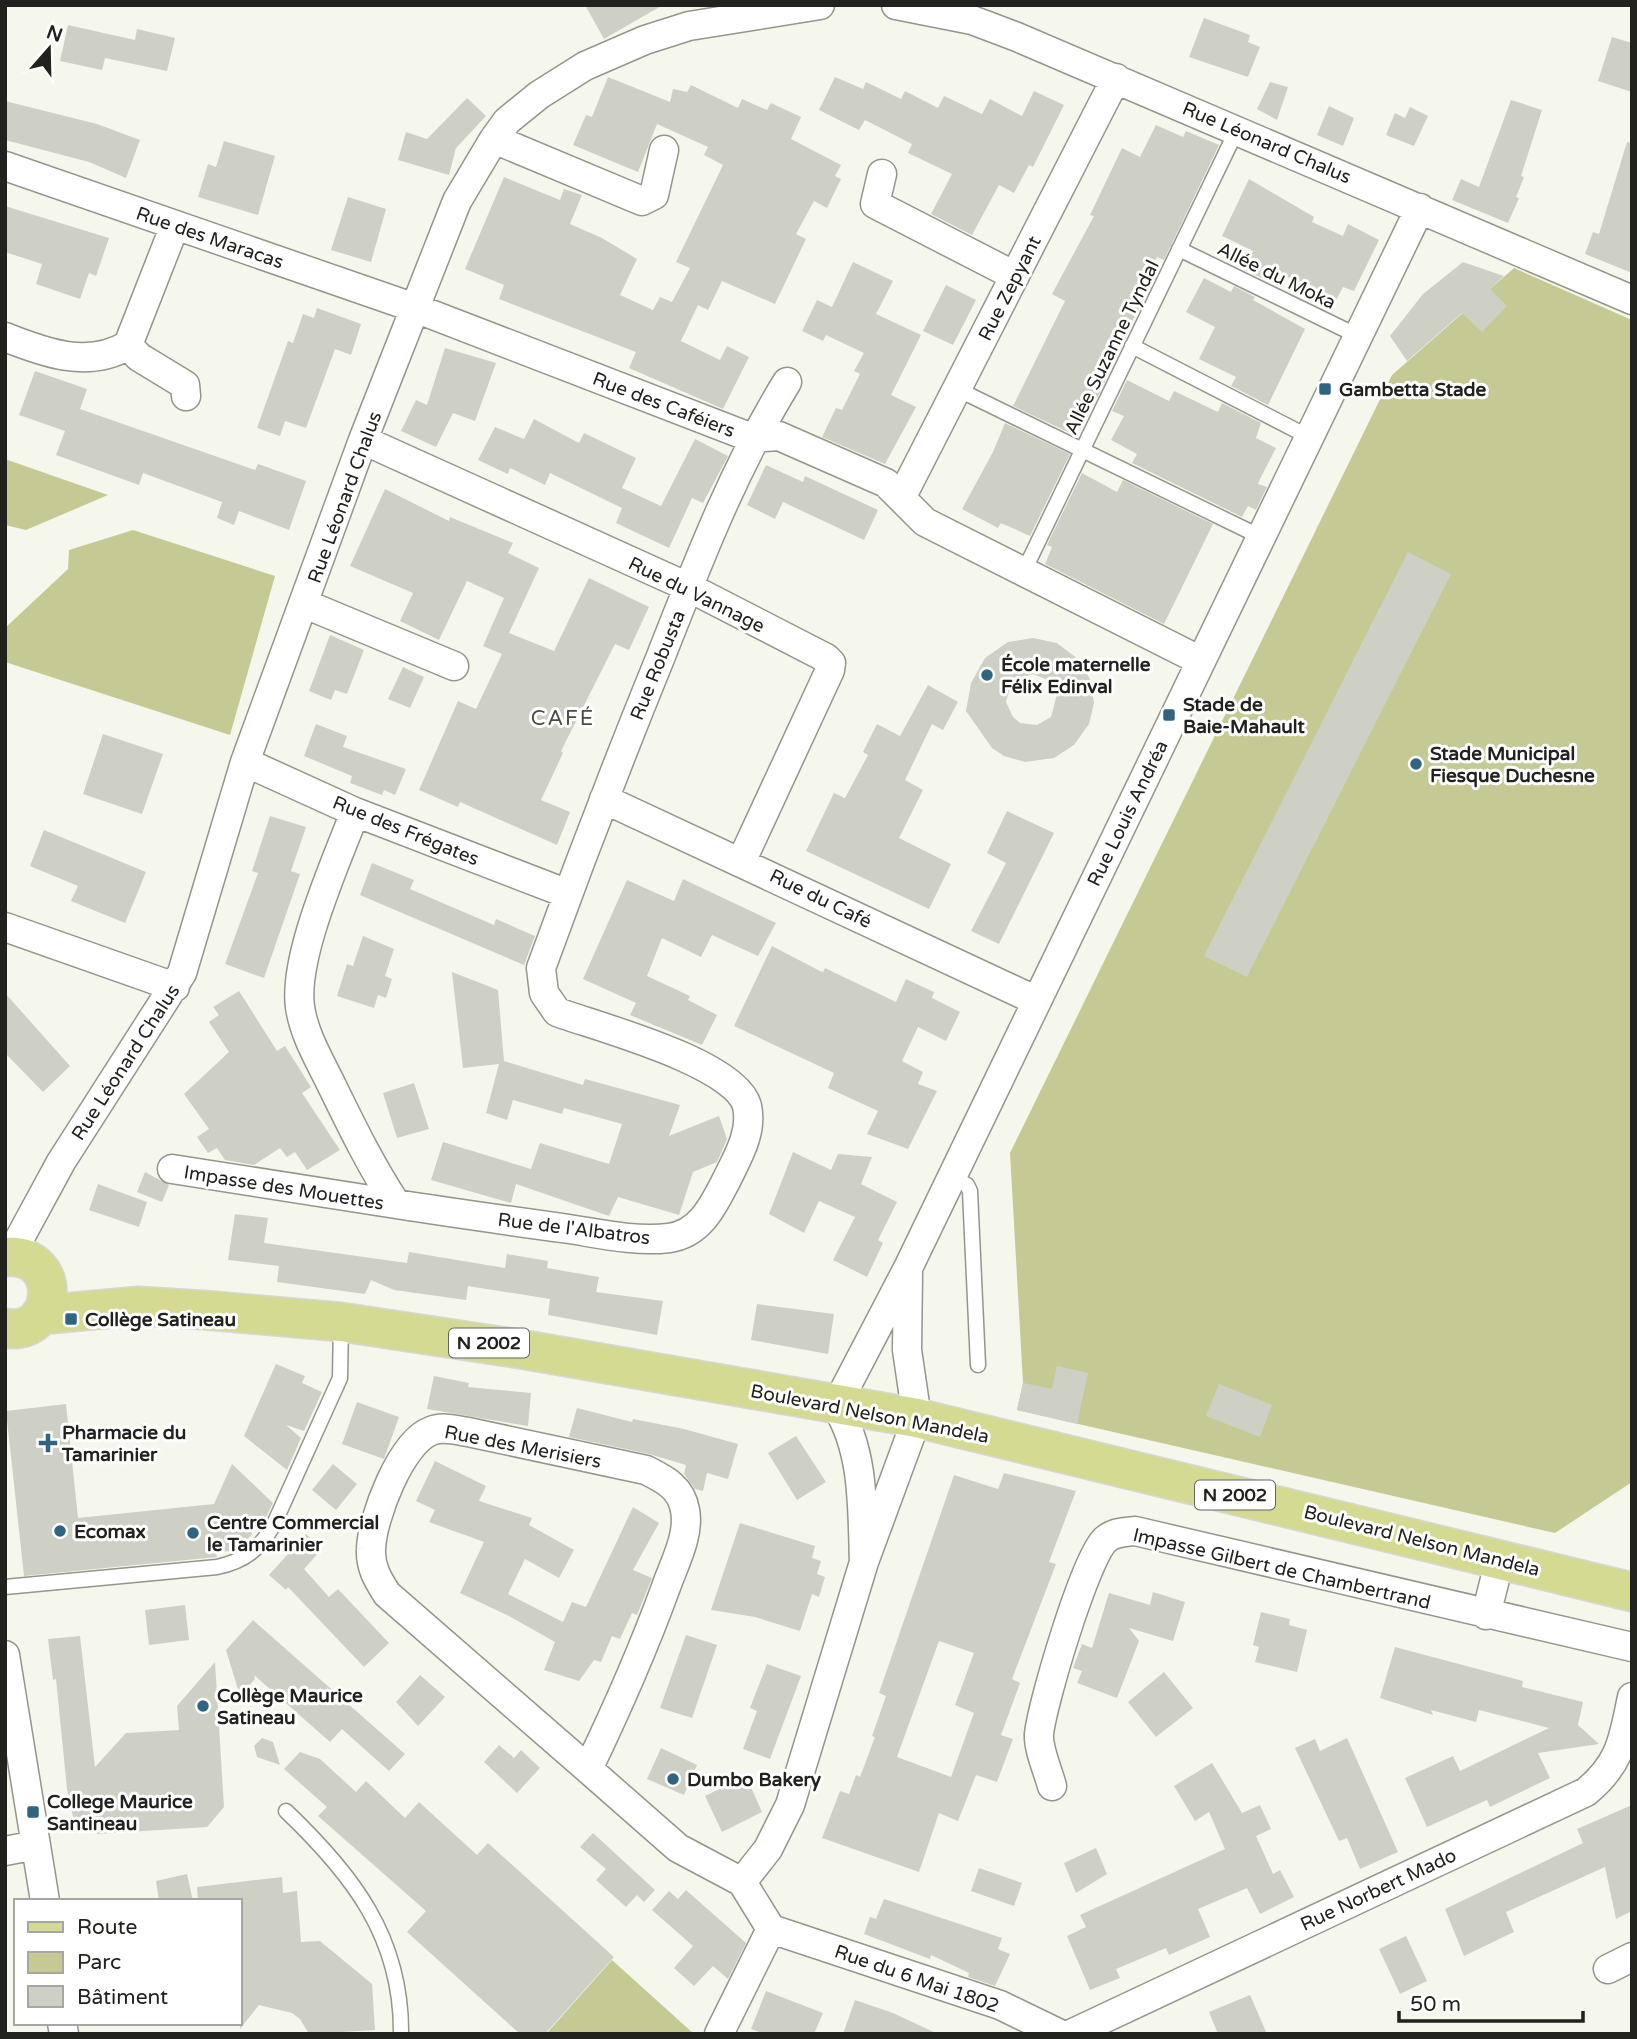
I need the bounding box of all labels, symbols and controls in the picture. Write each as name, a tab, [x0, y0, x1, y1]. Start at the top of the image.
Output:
north arrow	[14, 14, 84, 84]
text: N	[44, 21, 65, 47]
street label: Rue Léonard Chalus	[1179, 97, 1354, 188]
street label: Rue des Maracas	[133, 202, 286, 273]
street label: Rue Zepyant	[974, 232, 1046, 345]
street label: Allée du Moka	[1214, 238, 1339, 314]
street label: Allée Suzanne Tyndal	[1060, 257, 1164, 438]
street label: Rue des Caféiers	[589, 368, 738, 442]
place label: Gambetta Stade	[1339, 379, 1487, 401]
marker: Gambetta Stade	[1317, 381, 1333, 397]
street label: Rue Léonard Chalus	[304, 408, 386, 586]
street label: Rue du Vannage	[625, 552, 768, 637]
street label: Rue Robusta	[626, 607, 690, 723]
place label: École maternelle Félix Edinval	[1001, 653, 1151, 698]
marker: École maternelle Félix Edinval	[979, 667, 995, 683]
place label: Stade de Baie-Mahault	[1183, 694, 1306, 738]
district label: CAFÉ	[531, 706, 595, 731]
marker: Stade de Baie-Mahault	[1161, 707, 1177, 723]
street label: Rue Louis Andréa	[1083, 737, 1173, 890]
place label: Stade Municipal Fiesque Duchesne	[1430, 743, 1595, 788]
marker: Stade Municipal Fiesque Duchesne	[1408, 756, 1424, 772]
street label: Rue des Frégates	[329, 792, 482, 870]
street label: Rue du Café	[766, 865, 875, 933]
street label: Rue Léonard Chalus	[67, 981, 184, 1144]
street label: Impasse des Mouettes	[182, 1161, 385, 1215]
street label: Rue de l'Albatros	[496, 1209, 651, 1249]
place label: Collège Satineau	[85, 1309, 236, 1332]
marker: Collège Satineau	[63, 1311, 79, 1327]
road number: N 2002	[449, 1328, 529, 1358]
street label: Boulevard Nelson Mandela	[749, 1380, 991, 1448]
street label: Rue des Merisiers	[442, 1421, 603, 1473]
place label: Pharmacie du Tamarinier	[61, 1422, 186, 1466]
marker: Pharmacie du Tamarinier	[40, 1435, 56, 1451]
road number: N 2002	[1195, 1480, 1275, 1510]
street label: Boulevard Nelson Mandela	[1301, 1501, 1542, 1581]
place label: Centre Commercial le Tamarinier	[207, 1512, 379, 1556]
place label: Ecomax	[74, 1521, 146, 1543]
marker: Ecomax	[52, 1523, 68, 1539]
street label: Impasse Gilbert de Chambertrand	[1131, 1524, 1433, 1614]
marker: Centre Commercial le Tamarinier	[185, 1525, 201, 1541]
place label: Collège Maurice Satineau	[217, 1685, 363, 1729]
marker: Collège Maurice Satineau	[195, 1698, 211, 1714]
place label: Dumbo Bakery	[687, 1769, 822, 1792]
marker: Dumbo Bakery	[665, 1771, 681, 1787]
place label: College Maurice Santineau	[47, 1791, 193, 1835]
marker: College Maurice Santineau	[25, 1804, 41, 1820]
street label: Rue Norbert Mado	[1297, 1844, 1460, 1936]
legend	[14, 1899, 242, 2025]
text: Route	[77, 1915, 137, 1940]
street label: Rue du 6 Mai 1802	[831, 1940, 1002, 2017]
text: Parc	[77, 1950, 121, 1975]
scale bar	[1399, 1980, 1583, 2024]
text: Bâtiment	[77, 1985, 168, 2010]
text: 50 m	[1410, 1992, 1461, 2017]

